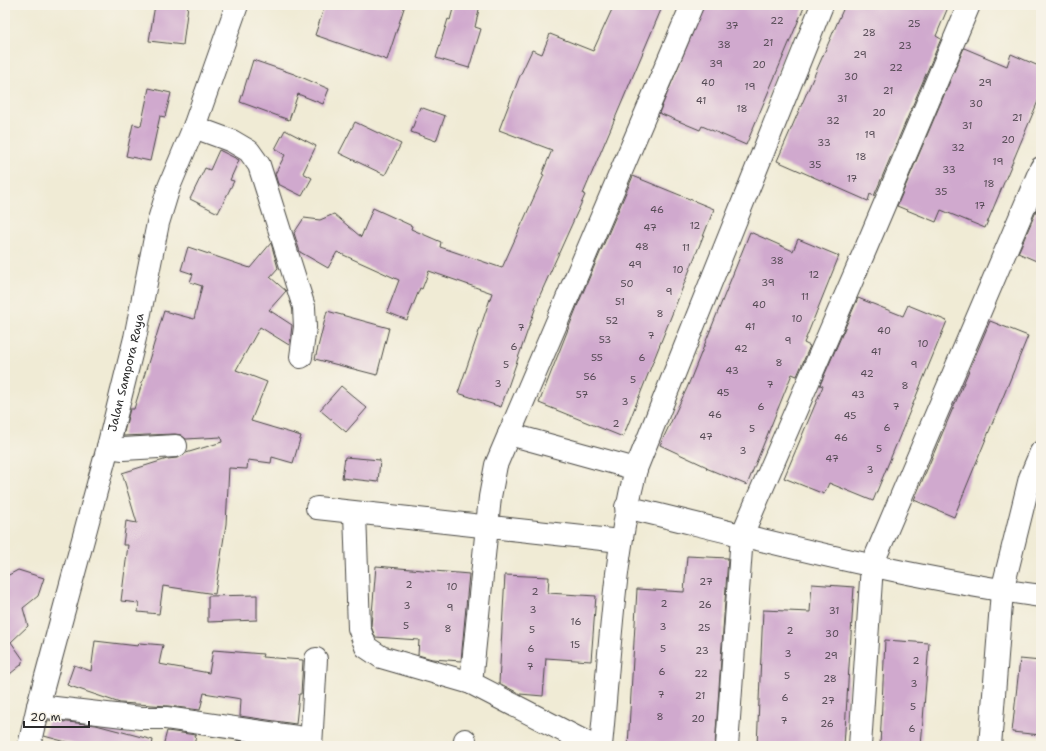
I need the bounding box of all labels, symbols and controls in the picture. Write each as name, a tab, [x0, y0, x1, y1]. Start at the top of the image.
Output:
house number: 22	[770, 14, 784, 27]
house number: 25	[908, 17, 920, 30]
house number: 37	[725, 19, 739, 32]
house number: 28	[862, 26, 876, 39]
house number: 21	[763, 36, 773, 49]
house number: 38	[717, 38, 731, 51]
house number: 23	[898, 39, 912, 52]
house number: 29	[853, 48, 867, 61]
house number: 39	[709, 57, 723, 70]
house number: 20	[752, 58, 766, 71]
house number: 22	[889, 61, 903, 74]
house number: 30	[844, 70, 858, 83]
house number: 40	[701, 76, 715, 89]
house number: 29	[978, 76, 992, 89]
house number: 19	[745, 80, 755, 93]
house number: 21	[883, 84, 893, 97]
house number: 31	[837, 92, 847, 105]
house number: 41	[696, 94, 706, 107]
house number: 30	[969, 97, 983, 110]
house number: 18	[736, 102, 748, 115]
house number: 20	[872, 106, 886, 119]
house number: 21	[1012, 111, 1022, 124]
house number: 32	[826, 114, 840, 127]
house number: 31	[962, 119, 972, 132]
house number: 19	[865, 128, 875, 141]
house number: 20	[1001, 133, 1015, 146]
house number: 33	[817, 136, 831, 149]
house number: 32	[951, 141, 965, 154]
house number: 18	[855, 150, 867, 163]
house number: 19	[993, 155, 1003, 168]
house number: 35	[809, 158, 821, 171]
house number: 33	[942, 163, 956, 176]
house number: 17	[847, 172, 857, 185]
house number: 18	[983, 177, 995, 190]
house number: 35	[935, 185, 947, 198]
house number: 17	[975, 199, 985, 212]
house number: 46	[650, 203, 664, 216]
house number: 12	[690, 219, 700, 232]
house number: 47	[643, 221, 657, 234]
house number: 48	[635, 240, 649, 253]
house number: 11	[682, 241, 690, 254]
house number: 38	[770, 254, 784, 267]
house number: 49	[628, 258, 642, 271]
house number: 10	[673, 263, 683, 276]
house number: 12	[809, 268, 819, 281]
house number: 39	[761, 276, 775, 289]
house number: 50	[620, 277, 634, 290]
house number: 9	[666, 285, 673, 298]
house number: 11	[801, 290, 809, 303]
house number: 51	[615, 295, 625, 308]
house number: 40	[752, 298, 766, 311]
house number: 8	[657, 307, 664, 320]
street label: Jalan Sampora Raya	[104, 311, 148, 433]
house number: 10	[792, 312, 802, 325]
house number: 52	[606, 314, 618, 327]
house number: 41	[745, 320, 755, 333]
house number: 7	[518, 321, 525, 334]
house number: 40	[877, 324, 891, 337]
house number: 7	[648, 329, 655, 342]
house number: 53	[599, 333, 611, 346]
house number: 9	[785, 334, 792, 347]
house number: 10	[918, 337, 928, 350]
house number: 6	[511, 340, 518, 353]
house number: 42	[734, 342, 748, 355]
house number: 41	[871, 345, 881, 358]
house number: 55	[591, 351, 603, 364]
house number: 6	[639, 351, 646, 364]
house number: 8	[776, 356, 783, 369]
house number: 5	[503, 358, 509, 371]
house number: 9	[911, 358, 918, 371]
house number: 43	[725, 364, 739, 377]
house number: 42	[860, 367, 874, 380]
house number: 56	[584, 370, 596, 383]
house number: 5	[630, 373, 636, 386]
house number: 3	[495, 377, 502, 390]
house number: 7	[767, 378, 774, 391]
house number: 8	[902, 379, 909, 392]
house number: 45	[717, 386, 729, 399]
house number: 57	[576, 388, 588, 401]
house number: 43	[851, 388, 865, 401]
house number: 3	[622, 395, 629, 408]
house number: 6	[758, 400, 765, 413]
house number: 7	[893, 400, 900, 413]
house number: 46	[708, 408, 722, 421]
house number: 45	[844, 409, 856, 422]
house number: 2	[613, 417, 620, 430]
house number: 6	[884, 421, 891, 434]
house number: 5	[749, 422, 755, 435]
house number: 47	[699, 430, 713, 443]
house number: 46	[834, 431, 848, 444]
house number: 5	[876, 442, 882, 455]
house number: 3	[740, 444, 747, 457]
house number: 47	[825, 452, 839, 465]
house number: 3	[867, 463, 874, 476]
house number: 27	[699, 575, 713, 588]
house number: 2	[406, 578, 413, 591]
house number: 10	[447, 580, 457, 593]
house number: 2	[532, 585, 539, 598]
house number: 2	[661, 597, 668, 610]
house number: 26	[698, 598, 712, 611]
house number: 3	[404, 599, 411, 612]
house number: 9	[447, 601, 454, 614]
house number: 3	[530, 603, 537, 616]
house number: 31	[829, 604, 839, 617]
house number: 16	[571, 615, 581, 628]
house number: 5	[403, 619, 409, 632]
house number: 3	[660, 620, 667, 633]
house number: 25	[698, 621, 710, 634]
house number: 8	[445, 622, 452, 635]
house number: 5	[529, 623, 535, 636]
house number: 2	[787, 624, 794, 637]
house number: 30	[825, 627, 839, 640]
house number: 15	[570, 638, 580, 651]
house number: 6	[528, 642, 535, 655]
house number: 5	[660, 642, 666, 655]
house number: 23	[695, 644, 709, 657]
house number: 3	[785, 647, 792, 660]
house number: 29	[824, 649, 838, 662]
house number: 2	[913, 654, 920, 667]
house number: 7	[527, 660, 534, 673]
house number: 6	[659, 665, 666, 678]
house number: 22	[694, 667, 708, 680]
house number: 5	[784, 669, 790, 682]
house number: 28	[823, 672, 837, 685]
house number: 3	[911, 677, 918, 690]
house number: 7	[658, 688, 665, 701]
house number: 21	[695, 689, 705, 702]
house number: 6	[782, 691, 789, 704]
house number: 27	[821, 694, 835, 707]
house number: 5	[910, 700, 916, 713]
scale bar	[24, 703, 89, 729]
text: 20 m	[30, 709, 61, 725]
house number: 8	[657, 710, 664, 723]
house number: 20	[691, 712, 705, 725]
house number: 7	[781, 714, 788, 727]
house number: 26	[820, 717, 834, 730]
house number: 6	[909, 722, 916, 735]

